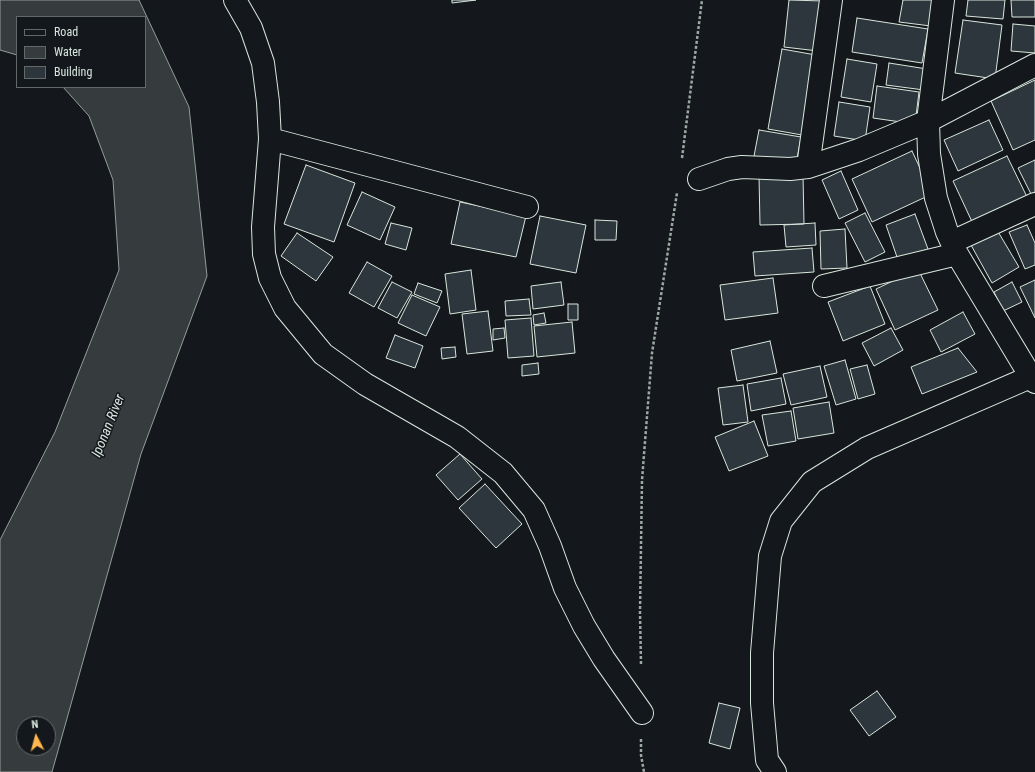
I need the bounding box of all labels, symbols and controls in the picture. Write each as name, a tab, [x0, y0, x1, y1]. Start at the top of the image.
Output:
legend	[16, 16, 146, 88]
text: Road	[54, 25, 78, 39]
text: Water	[54, 45, 82, 59]
text: Building	[54, 65, 92, 79]
water label: Iponan River	[89, 392, 129, 460]
north arrow	[16, 716, 56, 756]
text: N	[31, 718, 39, 731]

